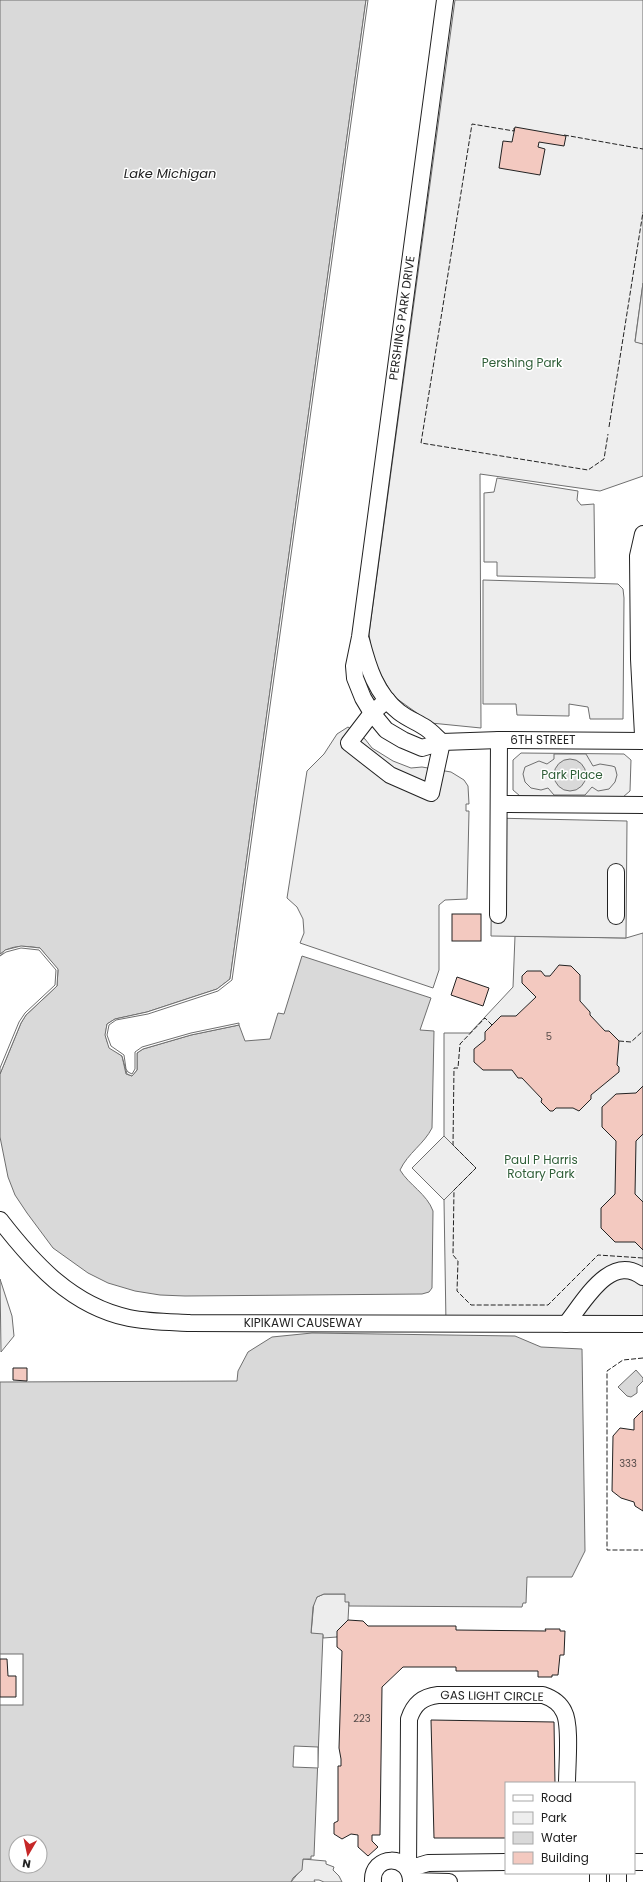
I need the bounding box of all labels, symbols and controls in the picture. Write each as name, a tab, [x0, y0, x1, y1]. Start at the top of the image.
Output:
water label: Lake Michigan	[124, 164, 216, 183]
street label: PERSHING PARK DRIVE	[384, 255, 419, 381]
park label: Pershing Park	[482, 354, 563, 371]
street label: 6TH STREET	[510, 731, 576, 748]
park label: Park Place	[541, 766, 603, 783]
house number: 5	[546, 1029, 552, 1044]
park label: Paul P Harris Rotary Park	[504, 1151, 578, 1182]
street label: KIPIKAWI CAUSEWAY	[244, 1314, 362, 1331]
house number: 333	[619, 1456, 637, 1471]
street label: GAS LIGHT CIRCLE	[440, 1686, 544, 1705]
house number: 223	[353, 1711, 371, 1726]
legend	[505, 1782, 635, 1874]
text: Road	[541, 1789, 572, 1806]
text: Park	[541, 1809, 568, 1826]
text: Water	[541, 1829, 578, 1846]
north arrow	[8, 1834, 48, 1874]
text: Building	[541, 1849, 589, 1866]
text: N	[21, 1855, 32, 1872]

